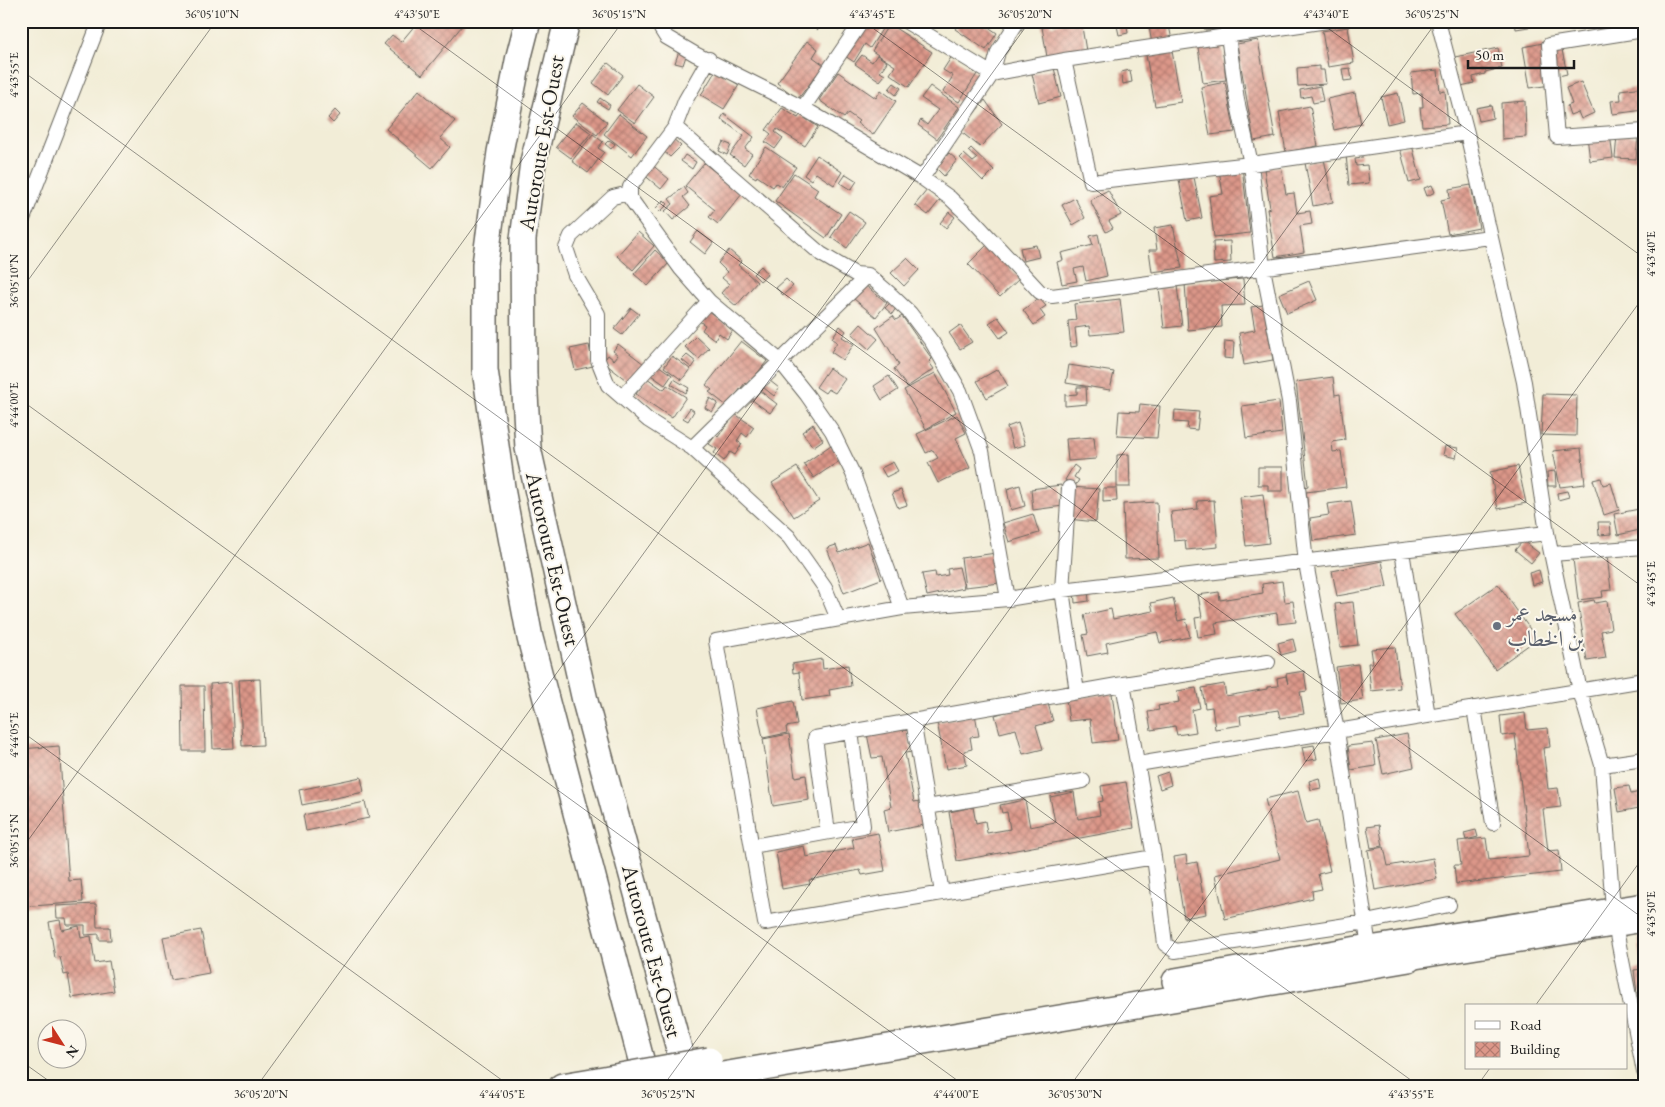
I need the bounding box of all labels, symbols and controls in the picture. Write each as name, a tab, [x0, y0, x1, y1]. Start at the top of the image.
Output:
text: 36°05'10"N	[185, 6, 239, 22]
text: 4°43'50"E	[394, 6, 440, 22]
text: 36°05'15"N	[592, 6, 646, 22]
text: 4°43'45"E	[849, 6, 895, 22]
text: 36°05'20"N	[998, 6, 1052, 22]
text: 4°43'40"E	[1303, 6, 1349, 22]
text: 36°05'25"N	[1405, 6, 1459, 22]
scale bar	[1468, 38, 1574, 70]
text: 50 m	[1475, 45, 1504, 64]
text: 4°43'55"E	[6, 52, 22, 98]
street label: Autoroute Est-Ouest	[511, 53, 571, 234]
text: 4°43'40"E	[1643, 231, 1659, 277]
text: 36°05'10"N	[6, 254, 22, 308]
text: 4°44'00"E	[6, 382, 22, 428]
street label: Autoroute Est-Ouest	[519, 468, 587, 649]
text: 4°43'45"E	[1643, 561, 1659, 607]
place label: مسجد عمر بن الخطاب	[1505, 599, 1584, 653]
marker: مسجد عمر بن الخطاب	[1491, 620, 1503, 632]
text: 4°44'05"E	[6, 712, 22, 758]
text: 36°05'15"N	[6, 814, 22, 868]
street label: Autoroute Est-Ouest	[615, 860, 689, 1041]
text: 4°43'50"E	[1643, 891, 1659, 937]
legend	[1465, 1004, 1628, 1070]
text: Road	[1510, 1015, 1542, 1034]
north arrow	[38, 1020, 88, 1070]
text: Building	[1510, 1039, 1560, 1058]
text: N	[62, 1042, 83, 1062]
text: 36°05'20"N	[234, 1086, 288, 1102]
text: 4°44'05"E	[479, 1086, 525, 1102]
text: 36°05'25"N	[641, 1086, 695, 1102]
text: 4°44'00"E	[933, 1086, 979, 1102]
text: 36°05'30"N	[1048, 1086, 1102, 1102]
text: 4°43'55"E	[1388, 1086, 1434, 1102]

